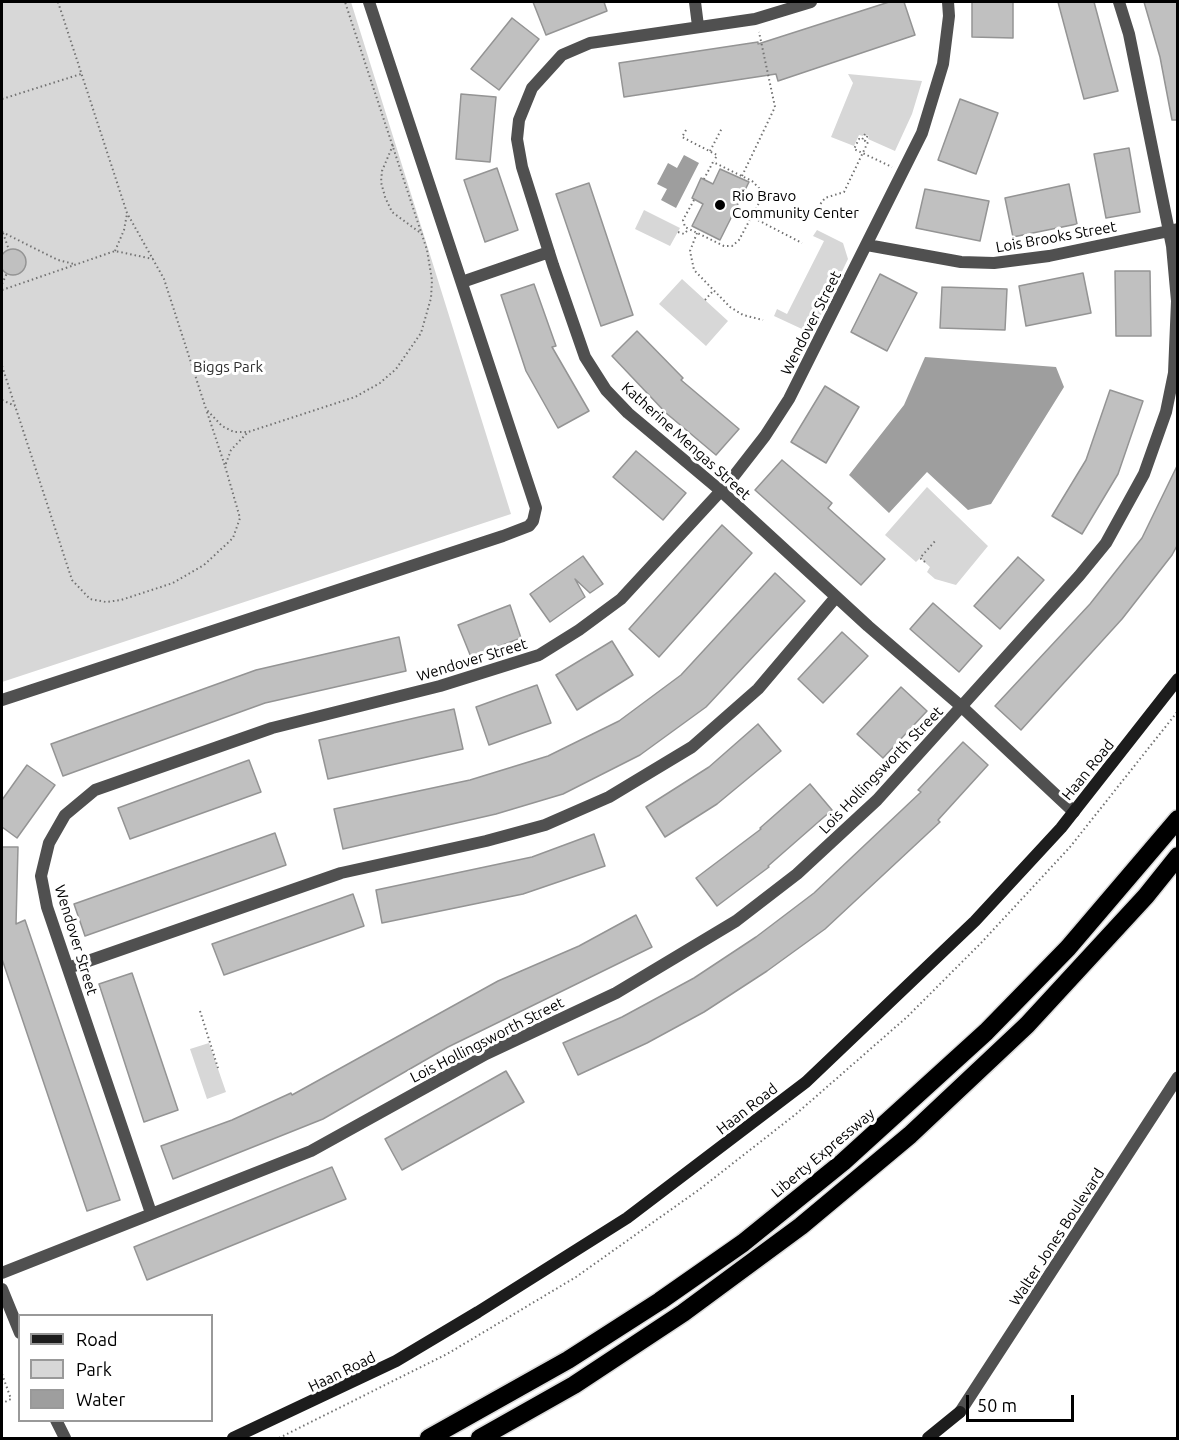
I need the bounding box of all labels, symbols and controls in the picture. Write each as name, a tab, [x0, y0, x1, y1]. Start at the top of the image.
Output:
place label: Rio Bravo Community Center	[732, 187, 859, 222]
marker: Rio Bravo Community Center	[713, 198, 727, 212]
street label: Lois Brooks Street	[994, 218, 1118, 256]
street label: Wendover Street	[777, 268, 845, 378]
park label: Biggs Park	[193, 358, 263, 376]
street label: Katherine Mengas Street	[618, 378, 754, 504]
street label: Wendover Street	[415, 635, 529, 685]
street label: Lois Hollingsworth Street	[815, 702, 947, 838]
street label: Haan Road	[1058, 736, 1118, 804]
street label: Wendover Street	[51, 883, 101, 997]
street label: Lois Hollingsworth Street	[407, 993, 567, 1087]
street label: Haan Road	[713, 1080, 781, 1138]
street label: Liberty Expressway	[768, 1105, 878, 1201]
street label: Walter Jones Boulevard	[1006, 1165, 1108, 1309]
legend	[18, 1314, 213, 1422]
text: Road	[76, 1329, 118, 1349]
street label: Haan Road	[305, 1348, 379, 1396]
text: Park	[76, 1359, 112, 1379]
scale bar	[969, 1383, 1077, 1421]
text: Water	[76, 1389, 125, 1409]
text: 50 m	[977, 1395, 1017, 1415]

